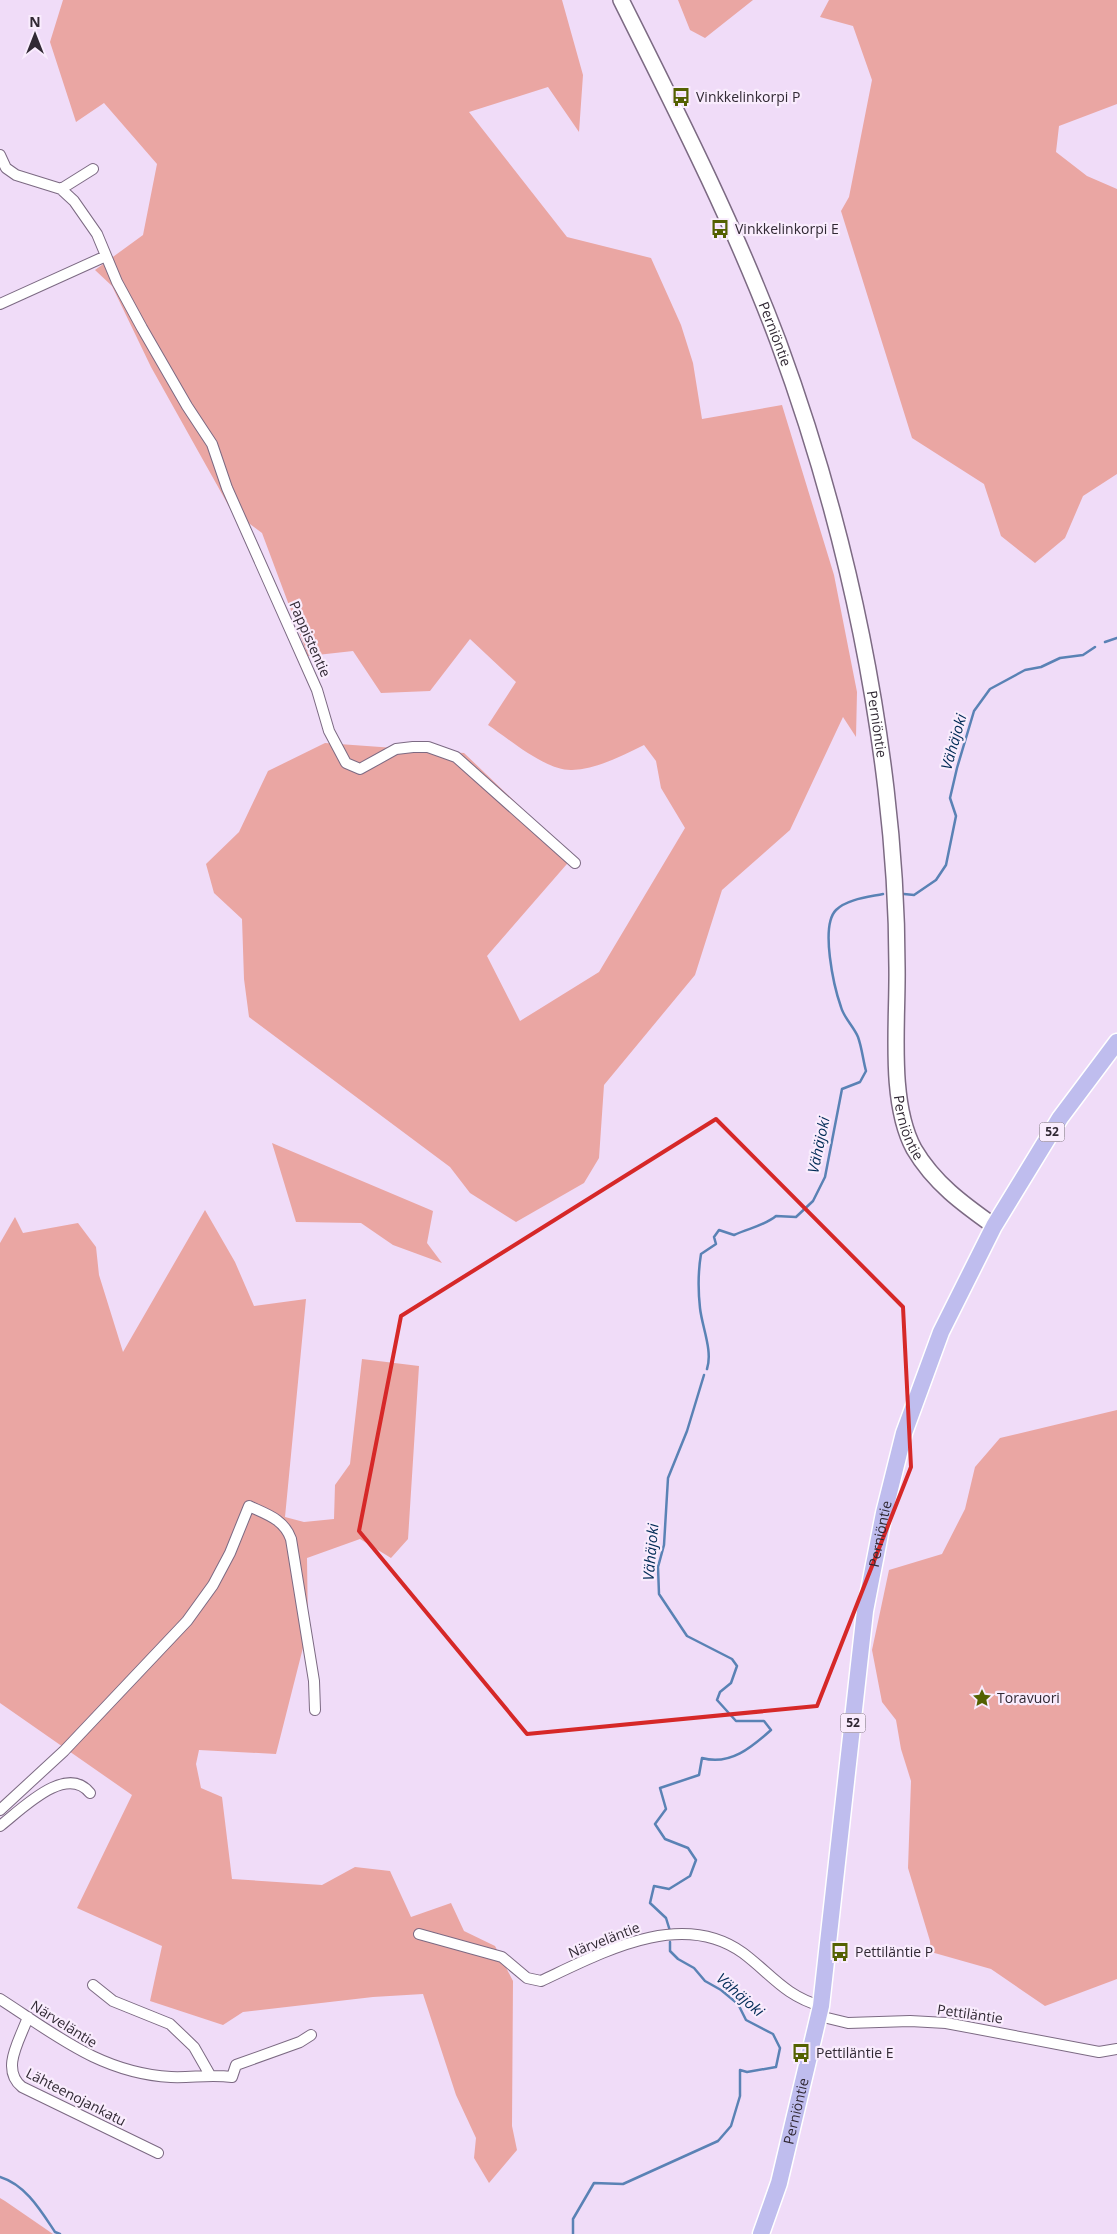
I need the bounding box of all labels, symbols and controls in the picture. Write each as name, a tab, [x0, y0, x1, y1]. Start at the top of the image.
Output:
north arrow	[10, 10, 60, 60]
text: N	[29, 12, 41, 31]
bus stop icon: Vinkkelinkorpi P	[670, 86, 692, 108]
place label: Vinkkelinkorpi P	[696, 87, 800, 106]
bus stop icon: Vinkkelinkorpi E	[709, 218, 731, 240]
place label: Vinkkelinkorpi E	[735, 219, 839, 238]
street label: Perniöntie	[755, 299, 796, 369]
street label: Pappistentie	[285, 598, 336, 680]
street label: Perniöntie	[863, 689, 892, 759]
water label: Vähäjoki	[936, 711, 971, 772]
street label: Perniöntie	[890, 1094, 929, 1164]
water label: Vähäjoki	[802, 1115, 834, 1175]
road number: 52	[1040, 1122, 1064, 1142]
street label: Perniöntie	[864, 1498, 896, 1569]
water label: Vähäjoki	[638, 1522, 662, 1581]
place icon: Toravuori	[971, 1687, 993, 1709]
place label: Toravuori	[997, 1688, 1060, 1707]
road number: 52	[840, 1714, 866, 1732]
street label: Närveläntie	[565, 1917, 642, 1962]
bus stop icon: Pettiläntie P	[829, 1941, 851, 1963]
place label: Pettiläntie P	[855, 1942, 933, 1961]
water label: Vähäjoki	[713, 1968, 769, 2021]
street label: Närveläntie	[27, 1996, 101, 2052]
street label: Pettiläntie	[936, 1999, 1004, 2028]
bus stop icon: Pettiläntie E	[790, 2042, 812, 2064]
place label: Pettiläntie E	[816, 2043, 894, 2062]
street label: Lähteenojankatu	[23, 2063, 130, 2130]
street label: Perniöntie	[779, 2076, 813, 2146]

